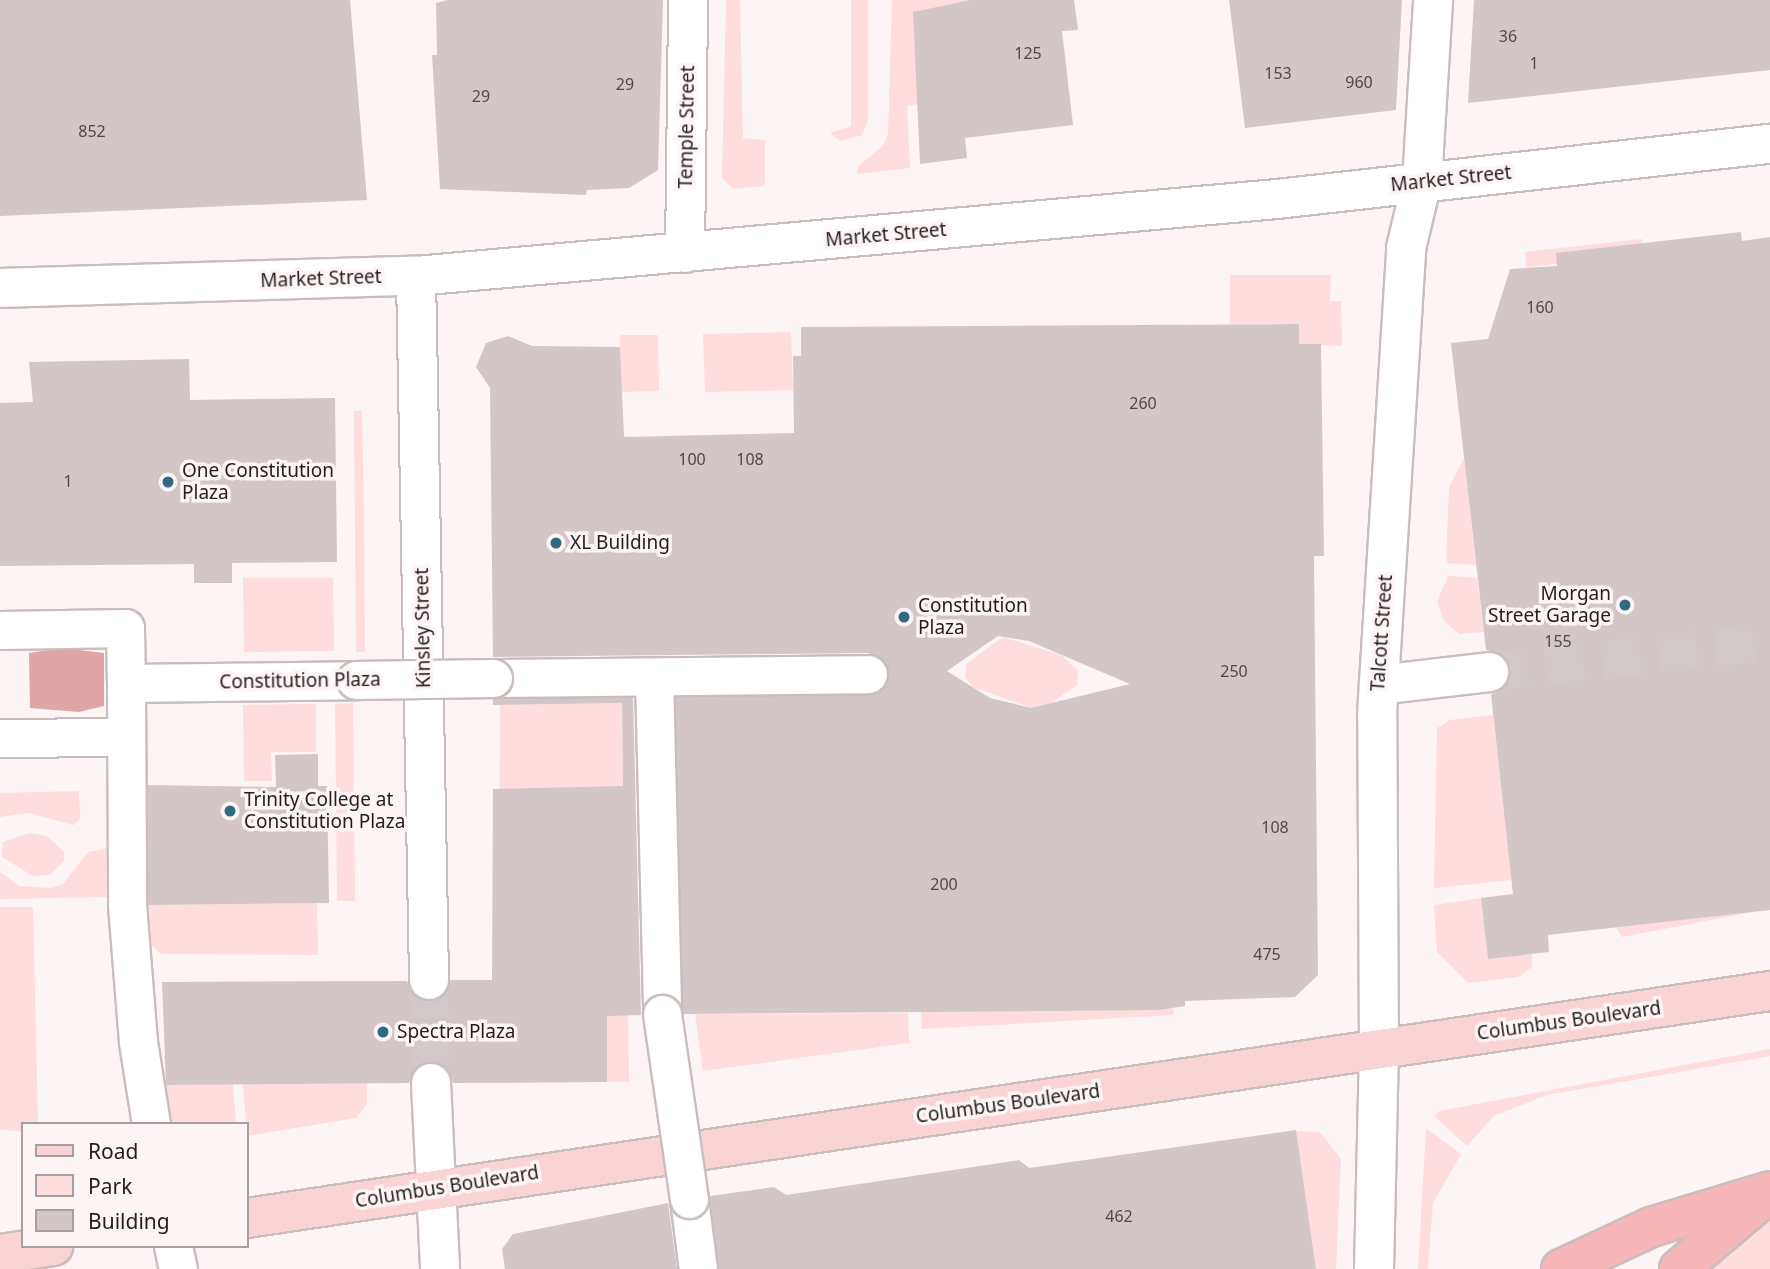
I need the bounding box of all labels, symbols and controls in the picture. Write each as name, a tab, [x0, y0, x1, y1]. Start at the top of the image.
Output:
house number: 36	[1499, 26, 1517, 46]
house number: 125	[1014, 43, 1042, 63]
house number: 1	[1529, 53, 1539, 73]
house number: 153	[1264, 63, 1292, 83]
street label: Temple Street	[675, 65, 699, 189]
house number: 960	[1345, 72, 1373, 92]
house number: 29	[616, 74, 634, 94]
house number: 29	[472, 86, 490, 106]
house number: 852	[78, 121, 106, 141]
street label: Market Street	[1389, 161, 1513, 197]
street label: Market Street	[825, 218, 947, 252]
street label: Market Street	[260, 265, 382, 293]
house number: 160	[1526, 297, 1554, 317]
house number: 260	[1129, 393, 1157, 413]
house number: 100	[678, 449, 706, 469]
house number: 108	[736, 449, 764, 469]
place label: One Constitution Plaza	[182, 460, 334, 504]
house number: 1	[63, 471, 73, 491]
marker: One Constitution Plaza	[160, 474, 176, 490]
place label: XL Building	[570, 532, 670, 554]
marker: XL Building	[548, 535, 564, 551]
street label: Kinsley Street	[411, 568, 435, 688]
street label: Talcott Street	[1367, 574, 1397, 692]
place label: Morgan Street Garage	[1488, 583, 1611, 627]
place label: Constitution Plaza	[918, 595, 1028, 639]
marker: Morgan Street Garage	[1617, 597, 1633, 613]
marker: Constitution Plaza	[896, 609, 912, 625]
house number: 155	[1544, 631, 1572, 651]
house number: 250	[1220, 661, 1248, 681]
street label: Constitution Plaza	[219, 668, 381, 694]
place label: Trinity College at Constitution Plaza	[244, 789, 405, 833]
marker: Trinity College at Constitution Plaza	[222, 803, 238, 819]
house number: 108	[1261, 817, 1289, 837]
house number: 200	[930, 874, 958, 894]
house number: 475	[1253, 944, 1281, 964]
street label: Columbus Boulevard	[1475, 997, 1663, 1045]
place label: Spectra Plaza	[397, 1021, 516, 1043]
marker: Spectra Plaza	[375, 1024, 391, 1040]
street label: Columbus Boulevard	[914, 1080, 1102, 1128]
legend	[21, 1122, 248, 1248]
text: Road	[88, 1137, 138, 1165]
street label: Columbus Boulevard	[354, 1161, 540, 1213]
text: Park	[88, 1172, 132, 1200]
house number: 462	[1105, 1206, 1133, 1226]
text: Building	[88, 1207, 170, 1235]

